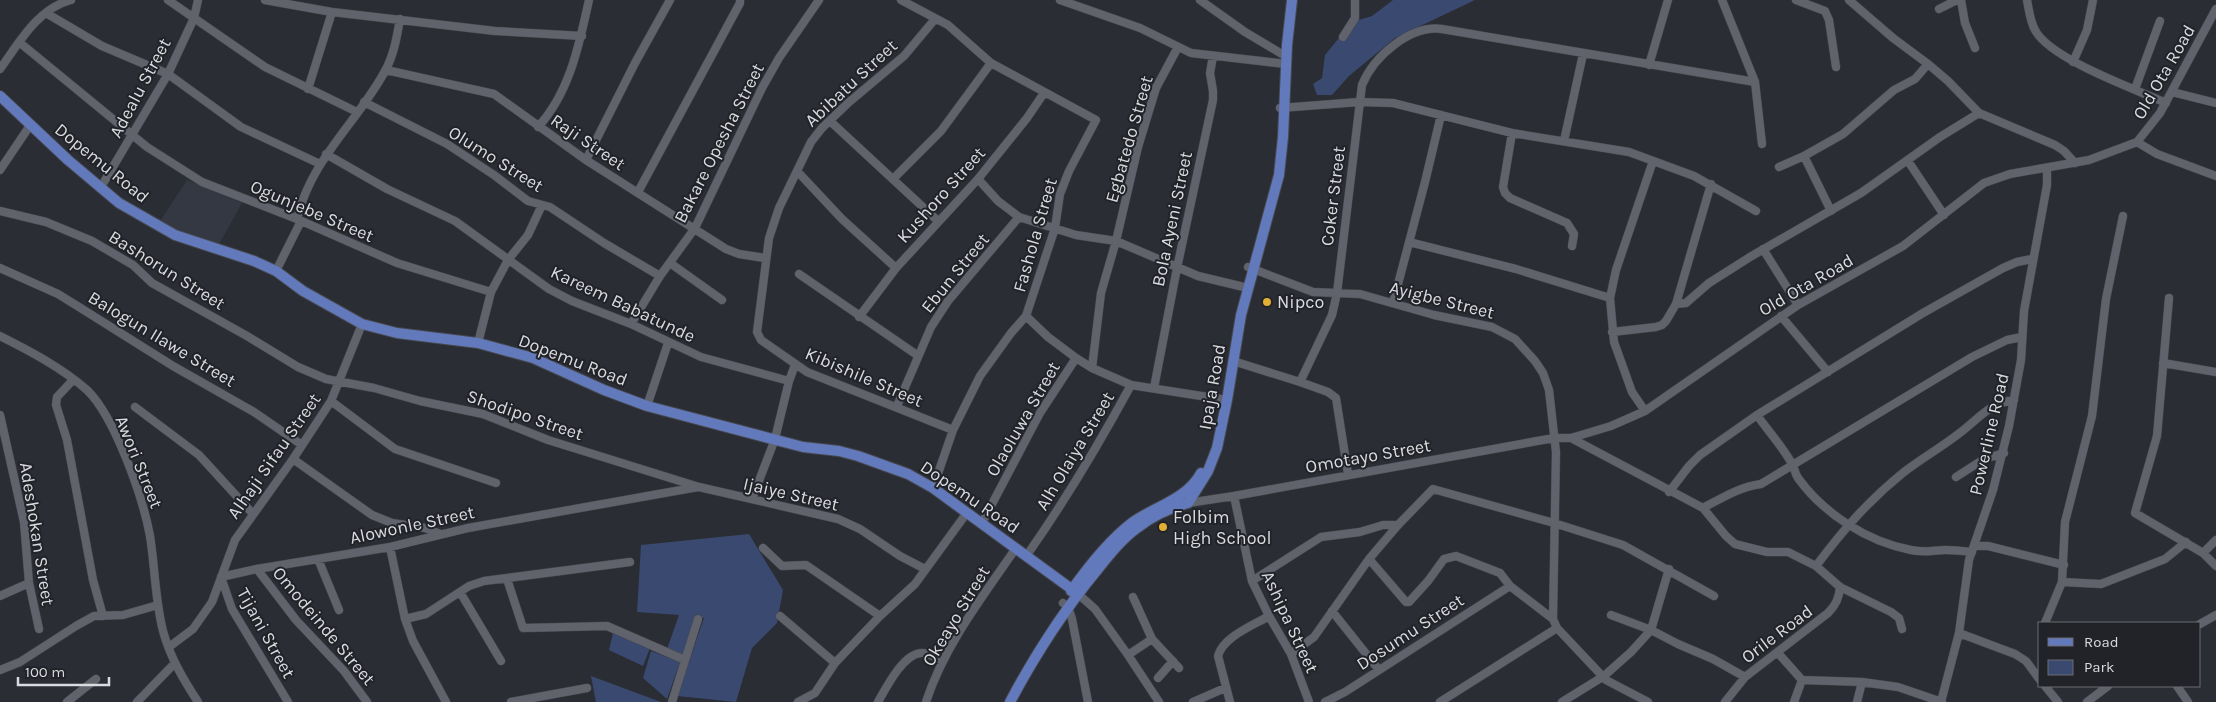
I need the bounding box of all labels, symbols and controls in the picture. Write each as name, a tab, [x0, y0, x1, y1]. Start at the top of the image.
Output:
street label: Old Ota Road	[2128, 21, 2200, 123]
street label: Adealu Street	[105, 34, 176, 142]
street label: Abibatu Street	[800, 34, 902, 131]
street label: Bakare Opesha Street	[669, 59, 769, 227]
street label: Egbatedo Street	[1100, 73, 1158, 205]
street label: Raji Street	[546, 109, 630, 175]
street label: Dopemu Road	[50, 118, 154, 208]
street label: Olumo Street	[444, 121, 548, 197]
street label: Kushoro Street	[892, 142, 990, 248]
street label: Coker Street	[1316, 145, 1350, 247]
street label: Bola Ayeni Street	[1147, 149, 1197, 289]
street label: Ogunjebe Street	[247, 175, 377, 247]
street label: Fashola Street	[1008, 175, 1062, 295]
street label: Bashorun Street	[105, 225, 230, 315]
street label: Ebun Street	[916, 229, 994, 317]
street label: Old Ota Road	[1755, 249, 1857, 321]
street label: Kareem Babatunde	[547, 261, 699, 347]
street label: Ayigbe Street	[1387, 276, 1497, 324]
street label: Balogun Ilawe Street	[84, 286, 240, 392]
place label: Nipco	[1277, 291, 1324, 313]
marker: Nipco	[1261, 296, 1273, 308]
street label: Dopemu Road	[515, 329, 631, 391]
street label: Kibishile Street	[802, 342, 926, 412]
street label: Ipaja Road	[1194, 342, 1230, 432]
street label: Olaoluwa Street	[981, 357, 1065, 480]
street label: Powerline Road	[1964, 371, 2014, 497]
street label: Shodipo Street	[464, 385, 586, 445]
street label: Alh Olaiya Street	[1031, 388, 1119, 514]
street label: Alhaji Sifau Street	[222, 389, 326, 523]
street label: Awori Street	[110, 412, 168, 512]
street label: Omotayo Street	[1304, 434, 1433, 478]
street label: Dopemu Road	[916, 456, 1024, 538]
street label: Adeshokan Street	[15, 461, 59, 608]
street label: Ijaiye Street	[741, 472, 841, 516]
street label: Alowonle Street	[348, 501, 477, 549]
place label: Folbim High School	[1173, 506, 1271, 549]
marker: Folbim High School	[1157, 521, 1169, 533]
street label: Omodeinde Street	[268, 562, 380, 690]
street label: Okeayo Street	[918, 562, 995, 670]
street label: Ashipa Street	[1257, 567, 1323, 677]
street label: Tijani Street	[232, 584, 300, 682]
street label: Dosumu Street	[1352, 589, 1468, 675]
street label: Orile Road	[1737, 600, 1817, 668]
legend	[2038, 622, 2201, 687]
text: Road	[2084, 633, 2119, 651]
scale bar	[18, 654, 109, 686]
text: Park	[2084, 658, 2114, 676]
text: 100 m	[25, 663, 65, 681]

